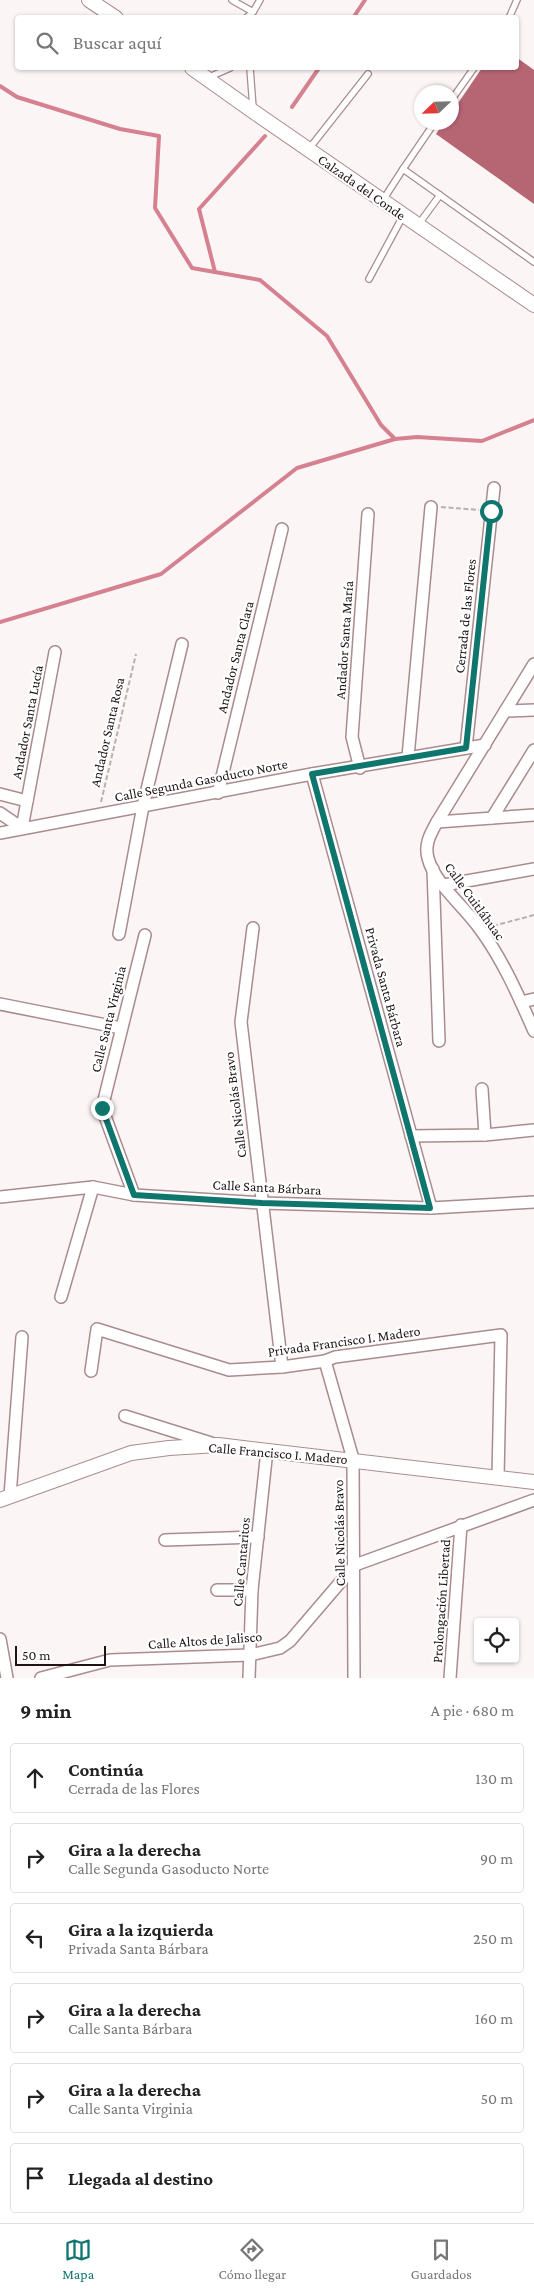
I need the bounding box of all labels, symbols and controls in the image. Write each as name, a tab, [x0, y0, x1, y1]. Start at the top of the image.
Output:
search box	[15, 15, 519, 70]
icon: search	[33, 29, 61, 57]
text: Buscar aquí	[73, 32, 162, 53]
north arrow	[414, 85, 459, 130]
street label: Calzada del Conde	[315, 151, 409, 223]
route start	[480, 500, 503, 523]
street label: Cerrada de las Flores	[451, 558, 479, 674]
street label: Andador Santa María	[332, 580, 356, 700]
street label: Andador Santa Clara	[213, 599, 257, 715]
street label: Andador Santa Lucía	[8, 663, 46, 780]
street label: Andador Santa Rosa	[87, 675, 128, 788]
street label: Calle Segunda Gasoducto Norte	[113, 755, 289, 805]
street label: Calle Cuitláhuac	[441, 859, 509, 943]
street label: Privada Santa Bárbara	[362, 925, 410, 1049]
street label: Calle Santa Virginia	[87, 964, 129, 1074]
street label: Calle Nicolás Bravo	[221, 1051, 249, 1159]
route end	[91, 1097, 114, 1120]
street label: Calle Santa Bárbara	[212, 1176, 322, 1198]
street label: Privada Francisco I. Madero	[267, 1322, 421, 1360]
street label: Calle Francisco I. Madero	[208, 1439, 348, 1467]
street label: Calle Nicolás Bravo	[330, 1479, 348, 1586]
street label: Calle Cantaritos	[229, 1517, 253, 1607]
street label: Prolongación Libertad	[429, 1538, 453, 1663]
map controls	[474, 1618, 519, 1663]
button: locate	[474, 1618, 519, 1663]
street label: Calle Altos de Jalisco	[147, 1628, 263, 1652]
scale bar	[15, 1643, 106, 1666]
text: 50 m	[22, 1647, 50, 1663]
text: 9 min	[20, 1699, 71, 1723]
text: A pie · 680 m	[431, 1702, 514, 1719]
text: Continúa	[68, 1759, 144, 1780]
icon: ahead	[21, 1764, 49, 1792]
text: 130 m	[475, 1770, 513, 1787]
text: Cerrada de las Flores	[68, 1780, 200, 1797]
text: Gira a la derecha	[68, 1839, 201, 1860]
icon: right	[21, 1844, 49, 1872]
text: 90 m	[480, 1850, 513, 1867]
text: Calle Segunda Gasoducto Norte	[68, 1860, 269, 1877]
text: Gira a la izquierda	[68, 1919, 214, 1940]
icon: left	[21, 1924, 49, 1952]
text: 250 m	[473, 1930, 513, 1947]
text: Privada Santa Bárbara	[68, 1940, 209, 1957]
text: Gira a la derecha	[68, 1999, 201, 2020]
icon: right	[21, 2004, 49, 2032]
text: 160 m	[475, 2010, 513, 2027]
text: Calle Santa Bárbara	[68, 2020, 192, 2037]
text: Gira a la derecha	[68, 2079, 201, 2100]
icon: right	[21, 2084, 49, 2112]
text: 50 m	[481, 2090, 513, 2107]
text: Calle Santa Virginia	[68, 2100, 193, 2117]
icon: arrive	[21, 2164, 49, 2192]
text: Llegada al destino	[68, 2168, 213, 2189]
tab: Mapa	[62, 2236, 94, 2282]
tab: Cómo llegar	[219, 2236, 286, 2282]
tab: Guardados	[411, 2236, 472, 2282]

